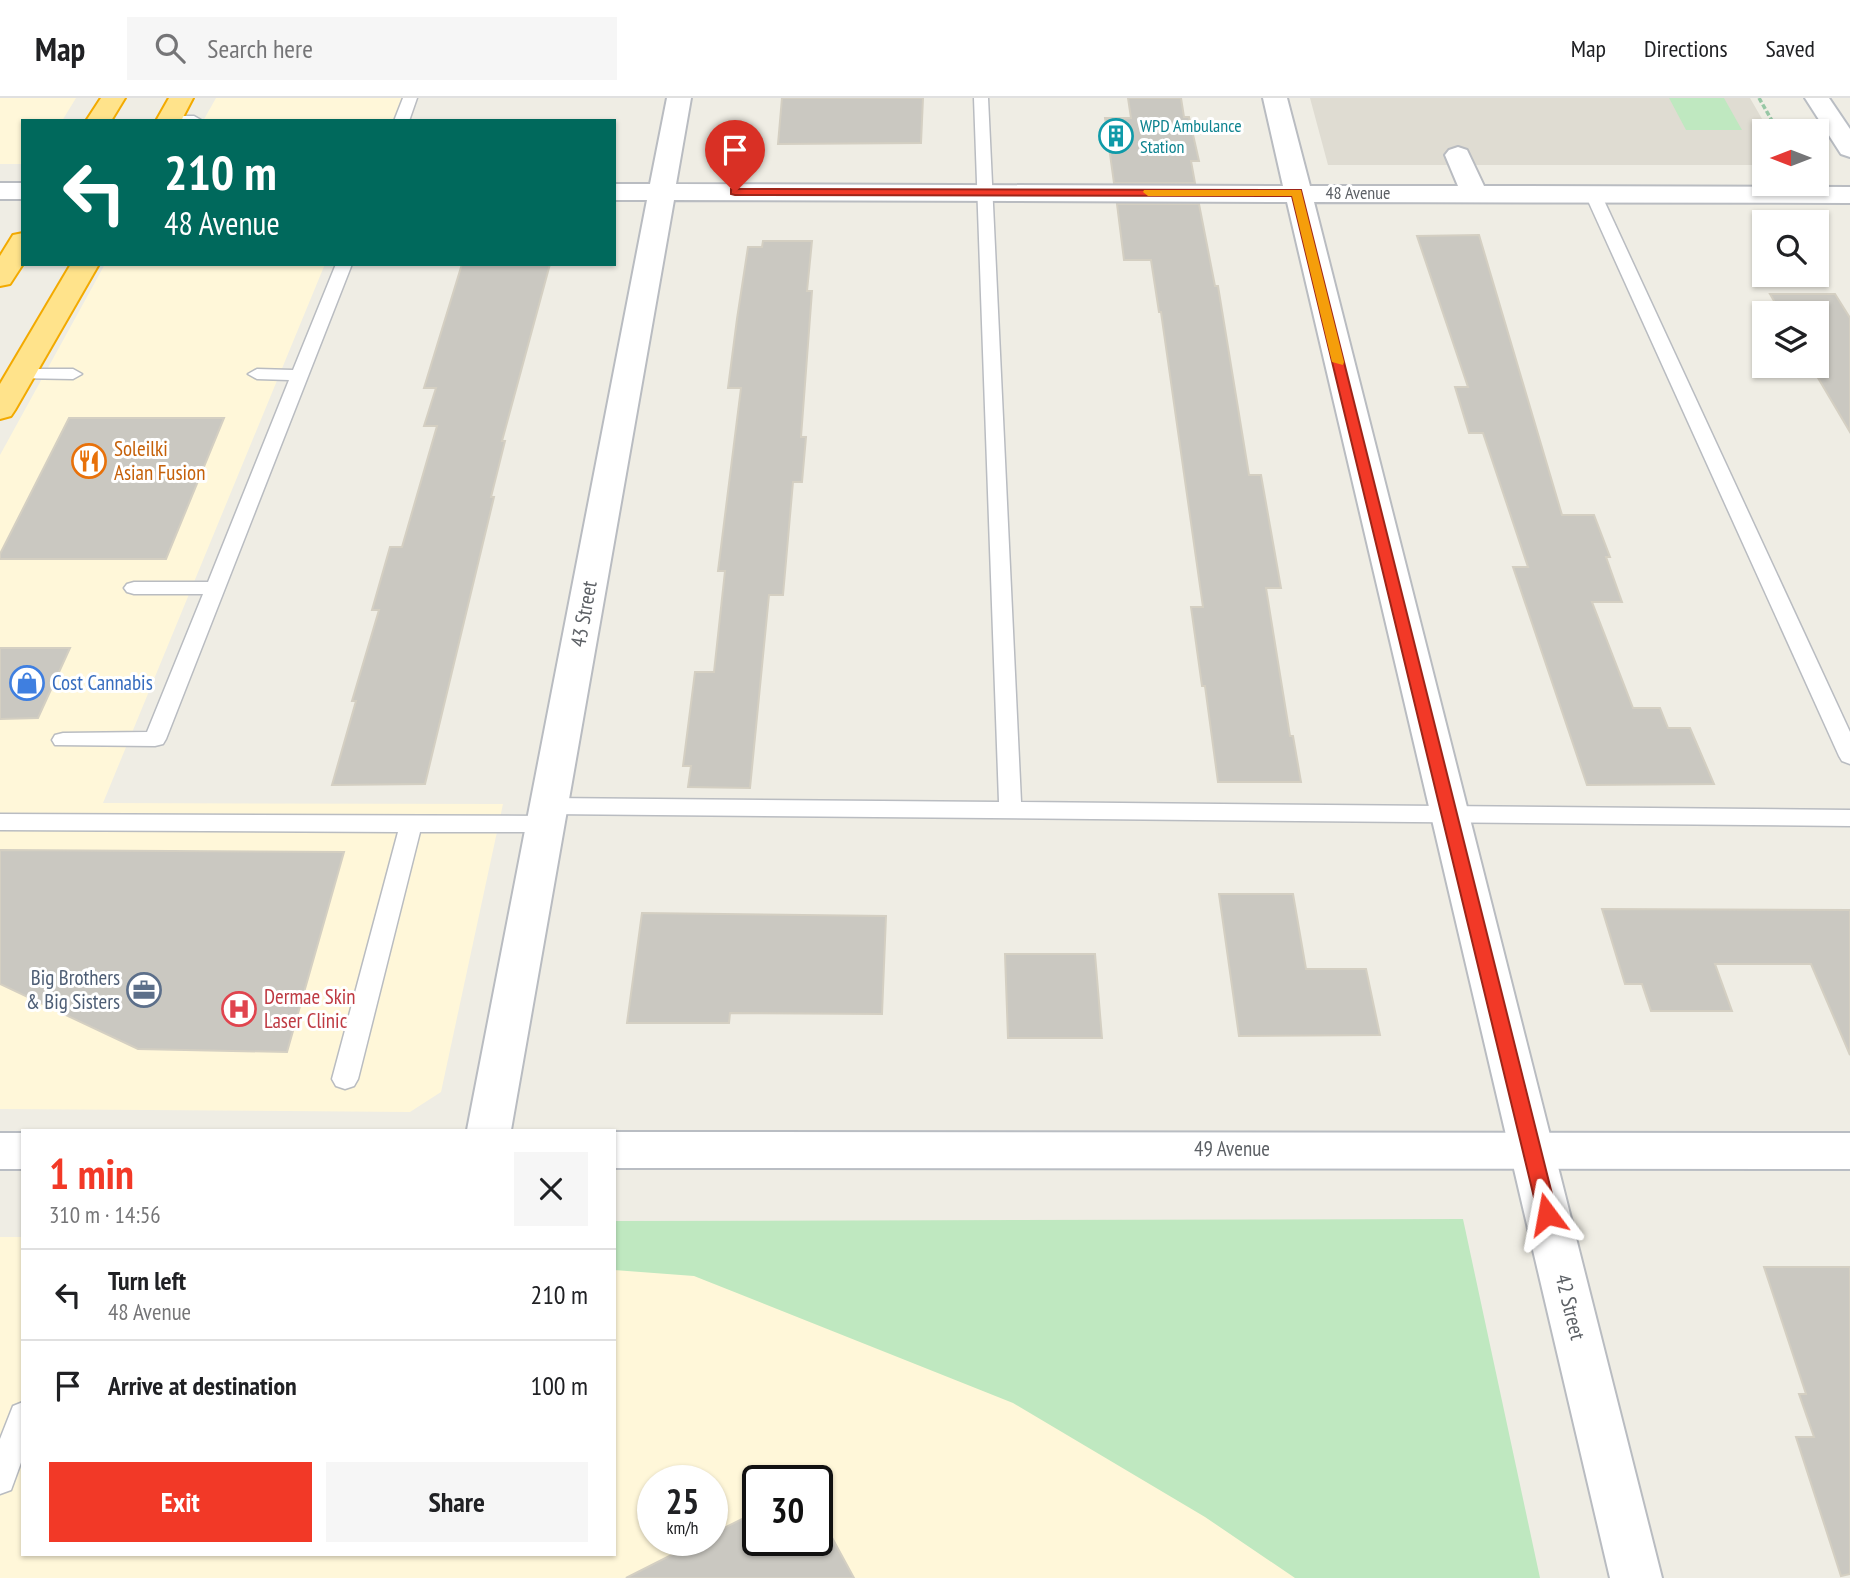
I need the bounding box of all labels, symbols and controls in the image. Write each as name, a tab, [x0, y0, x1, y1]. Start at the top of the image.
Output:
search box	[127, 17, 617, 80]
text: Map	[35, 27, 85, 70]
icon: search	[151, 29, 189, 67]
text: Search here	[207, 32, 313, 65]
text: Map	[1571, 33, 1606, 64]
text: Directions	[1644, 33, 1728, 64]
text: Saved	[1766, 33, 1815, 64]
place label: WPD Ambulance Station	[1140, 114, 1242, 158]
building icon: WPD Ambulance Station	[1097, 117, 1135, 155]
north arrow	[1752, 119, 1829, 196]
map controls	[1752, 119, 1829, 378]
pin	[705, 120, 765, 192]
icon: arrive	[716, 131, 754, 169]
text: 210 m	[164, 140, 277, 204]
icon: left	[49, 147, 140, 238]
street label: 48 Avenue	[1325, 181, 1391, 204]
text: 48 Avenue	[164, 202, 280, 244]
button: search	[1752, 210, 1829, 287]
button: layers	[1752, 301, 1829, 378]
place label: Soleilki Asian Fusion	[114, 435, 205, 486]
restaurant icon: Soleilki Asian Fusion	[70, 442, 108, 480]
street label: 43 Street	[564, 578, 603, 649]
shop icon: Cost Cannabis	[8, 664, 46, 702]
place label: Cost Cannabis	[52, 669, 153, 696]
place label: Big Brothers & Big Sisters	[26, 964, 120, 1015]
office icon: Big Brothers & Big Sisters	[125, 971, 163, 1009]
place label: Dermae Skin Laser Clinic	[264, 983, 356, 1034]
hospital icon: Dermae Skin Laser Clinic	[220, 990, 258, 1028]
street label: 49 Avenue	[1194, 1135, 1270, 1162]
text: 1 min	[49, 1146, 134, 1201]
button: close	[514, 1152, 588, 1226]
position arrow	[1510, 1177, 1584, 1251]
text: 310 m · 14:56	[49, 1200, 161, 1229]
text: Turn left	[108, 1264, 186, 1297]
street label: 42 Street	[1549, 1271, 1592, 1343]
icon: left	[49, 1276, 87, 1314]
text: 210 m	[530, 1278, 588, 1311]
text: 48 Avenue	[108, 1297, 191, 1326]
icon: arrive	[49, 1367, 87, 1405]
text: Arrive at destination	[108, 1369, 297, 1402]
text: 100 m	[530, 1369, 588, 1402]
button: Exit	[49, 1462, 312, 1542]
button: Share	[326, 1462, 588, 1542]
speed limit sign: 30	[742, 1465, 833, 1556]
text: 25	[666, 1478, 699, 1524]
text: km/h	[667, 1516, 698, 1539]

